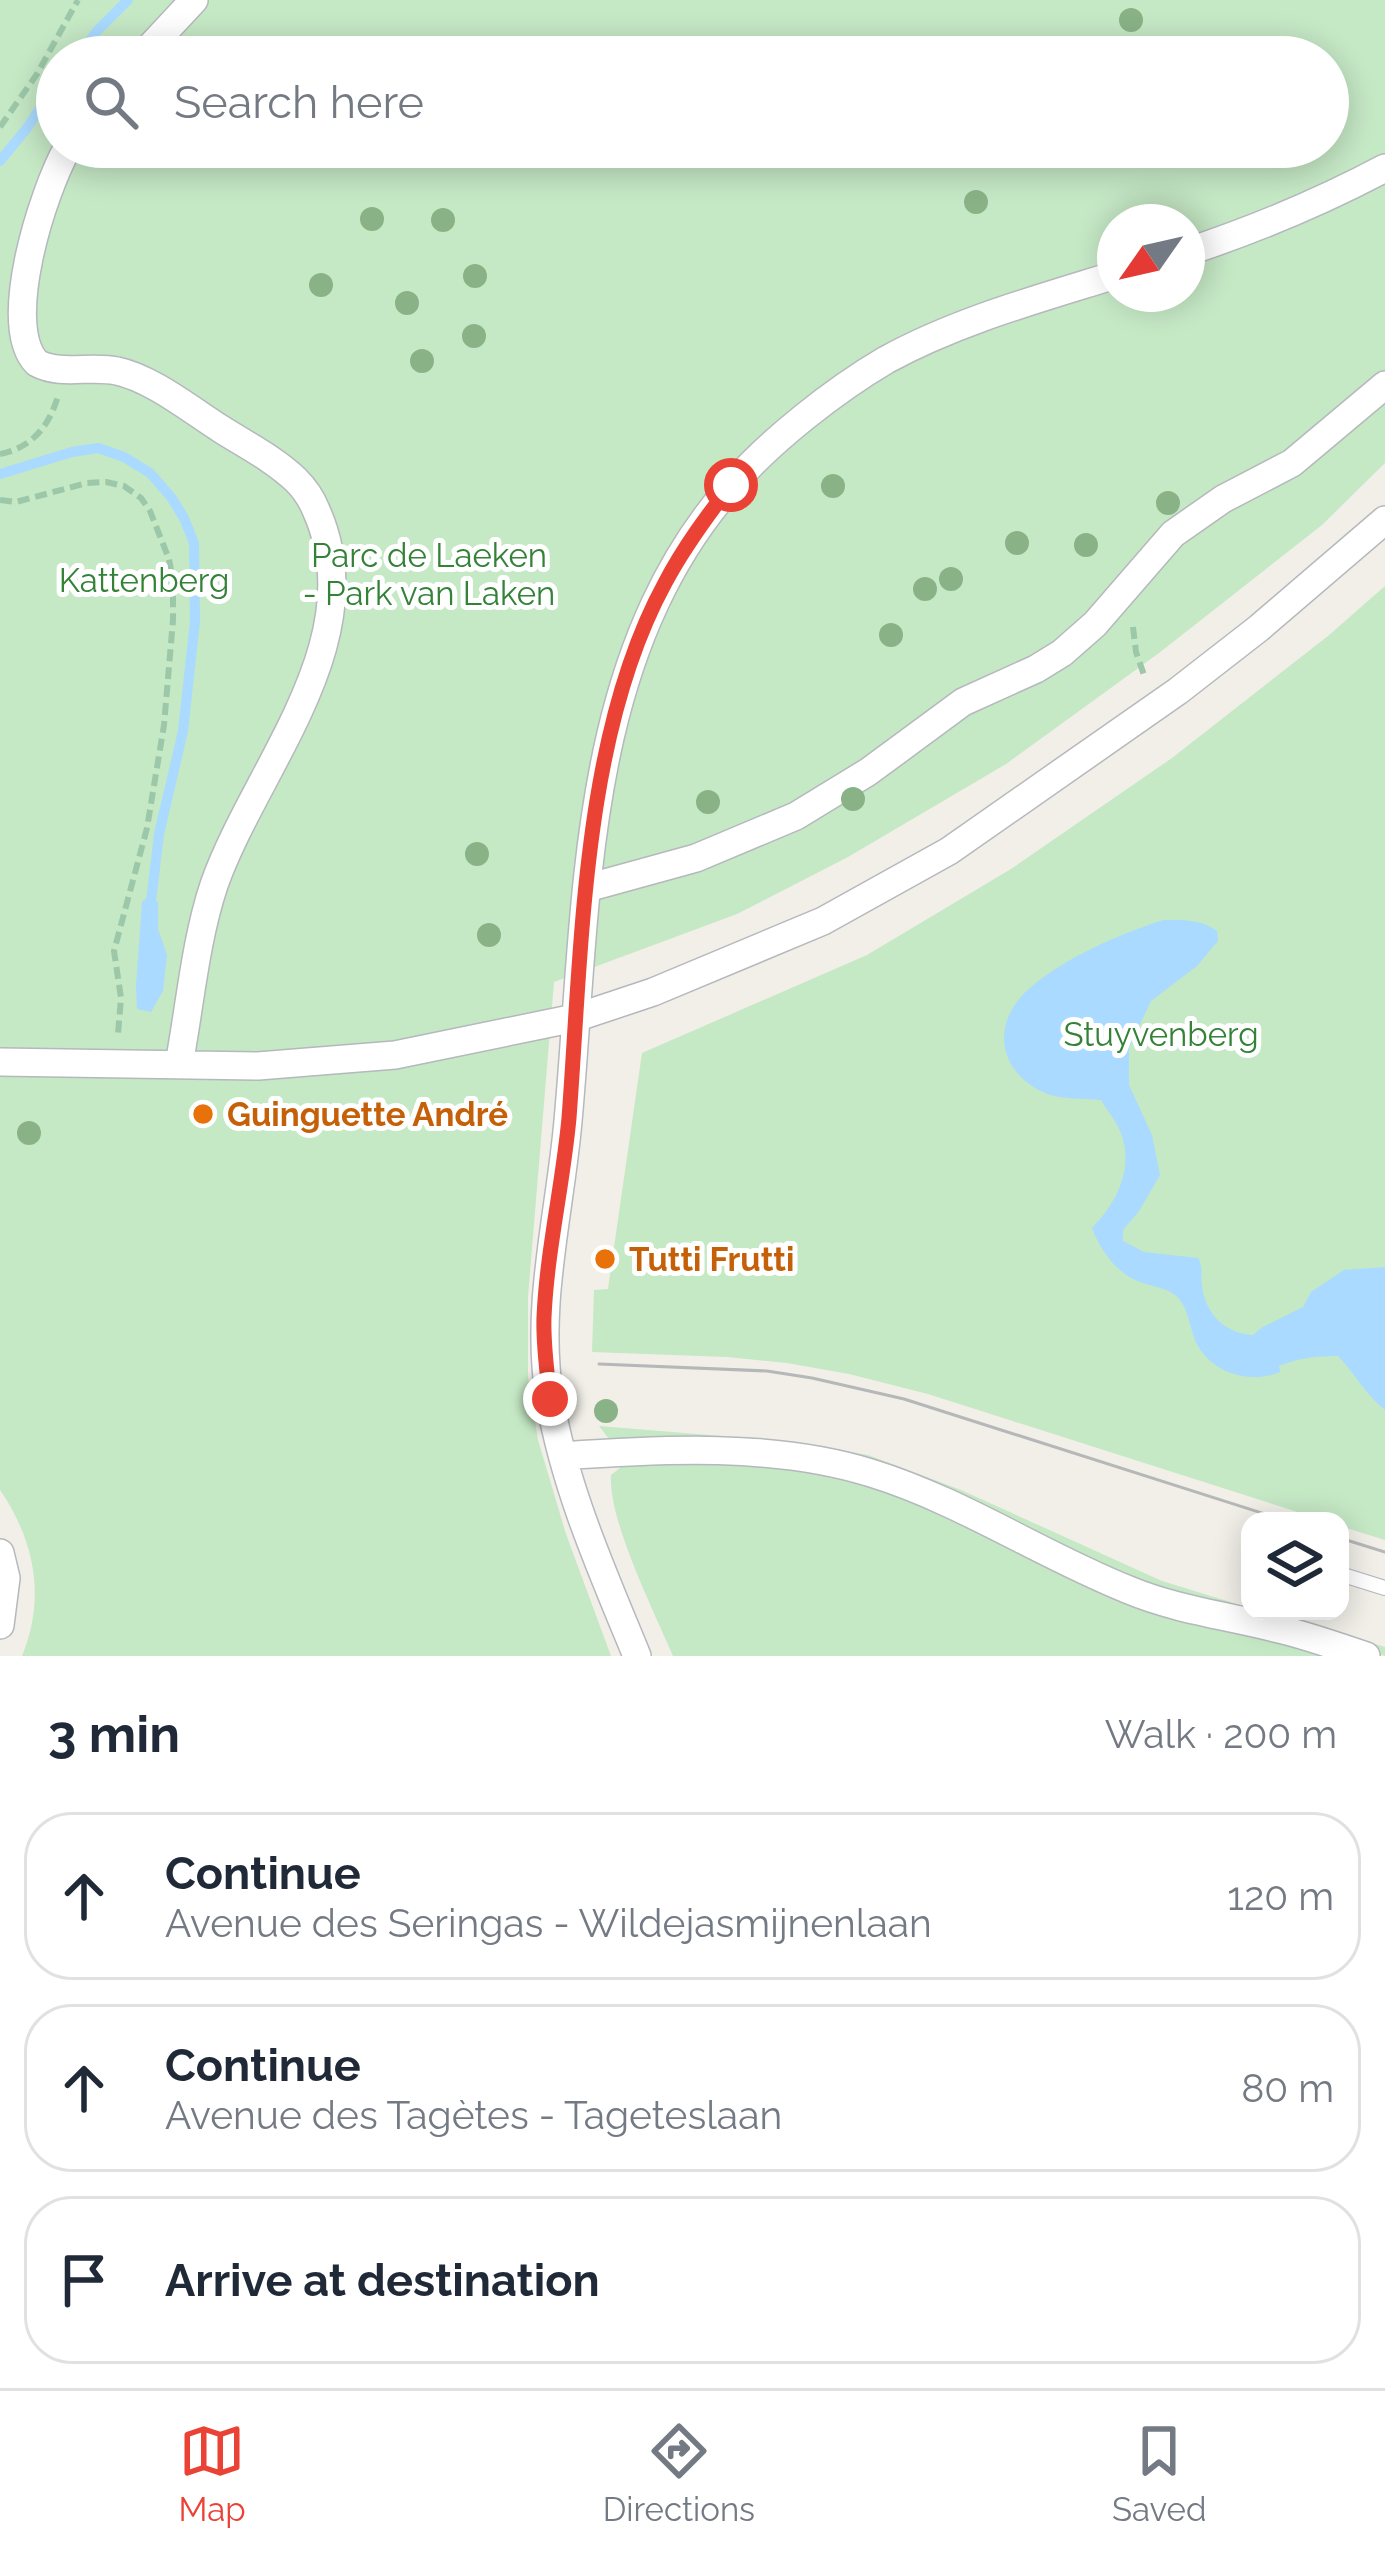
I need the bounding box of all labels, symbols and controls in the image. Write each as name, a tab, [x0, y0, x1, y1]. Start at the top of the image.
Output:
search box	[36, 36, 1349, 168]
icon: search	[78, 69, 144, 135]
text: Search here	[174, 76, 424, 129]
north arrow	[1097, 204, 1205, 312]
route start	[704, 458, 758, 512]
park label: Parc de Laeken - Park van Laken	[303, 536, 555, 613]
park label: Kattenberg	[59, 561, 229, 600]
park label: Stuyvenberg	[1063, 1015, 1259, 1054]
place label: Guinguette André	[227, 1095, 508, 1134]
marker: Guinguette André	[190, 1101, 216, 1127]
place label: Tutti Frutti	[629, 1240, 794, 1279]
marker: Tutti Frutti	[592, 1246, 618, 1272]
route end	[523, 1372, 577, 1426]
map controls	[1241, 1512, 1349, 1620]
button: layers	[1241, 1512, 1349, 1620]
text: 3 min	[48, 1704, 180, 1764]
text: Walk · 200 m	[1105, 1711, 1337, 1757]
text: Continue	[165, 1847, 361, 1900]
icon: ahead	[51, 1863, 117, 1929]
text: 120 m	[1227, 1873, 1334, 1919]
text: Avenue des Seringas - Wildejasmijnenlaan	[165, 1900, 932, 1946]
text: Continue	[165, 2039, 361, 2092]
icon: ahead	[51, 2055, 117, 2121]
text: 80 m	[1241, 2065, 1334, 2111]
text: Avenue des Tagètes - Tageteslaan	[165, 2092, 782, 2138]
icon: arrive	[51, 2247, 117, 2313]
text: Arrive at destination	[165, 2254, 600, 2307]
tab: Map	[179, 2418, 246, 2529]
tab: Directions	[603, 2418, 755, 2529]
tab: Saved	[1112, 2418, 1206, 2529]

